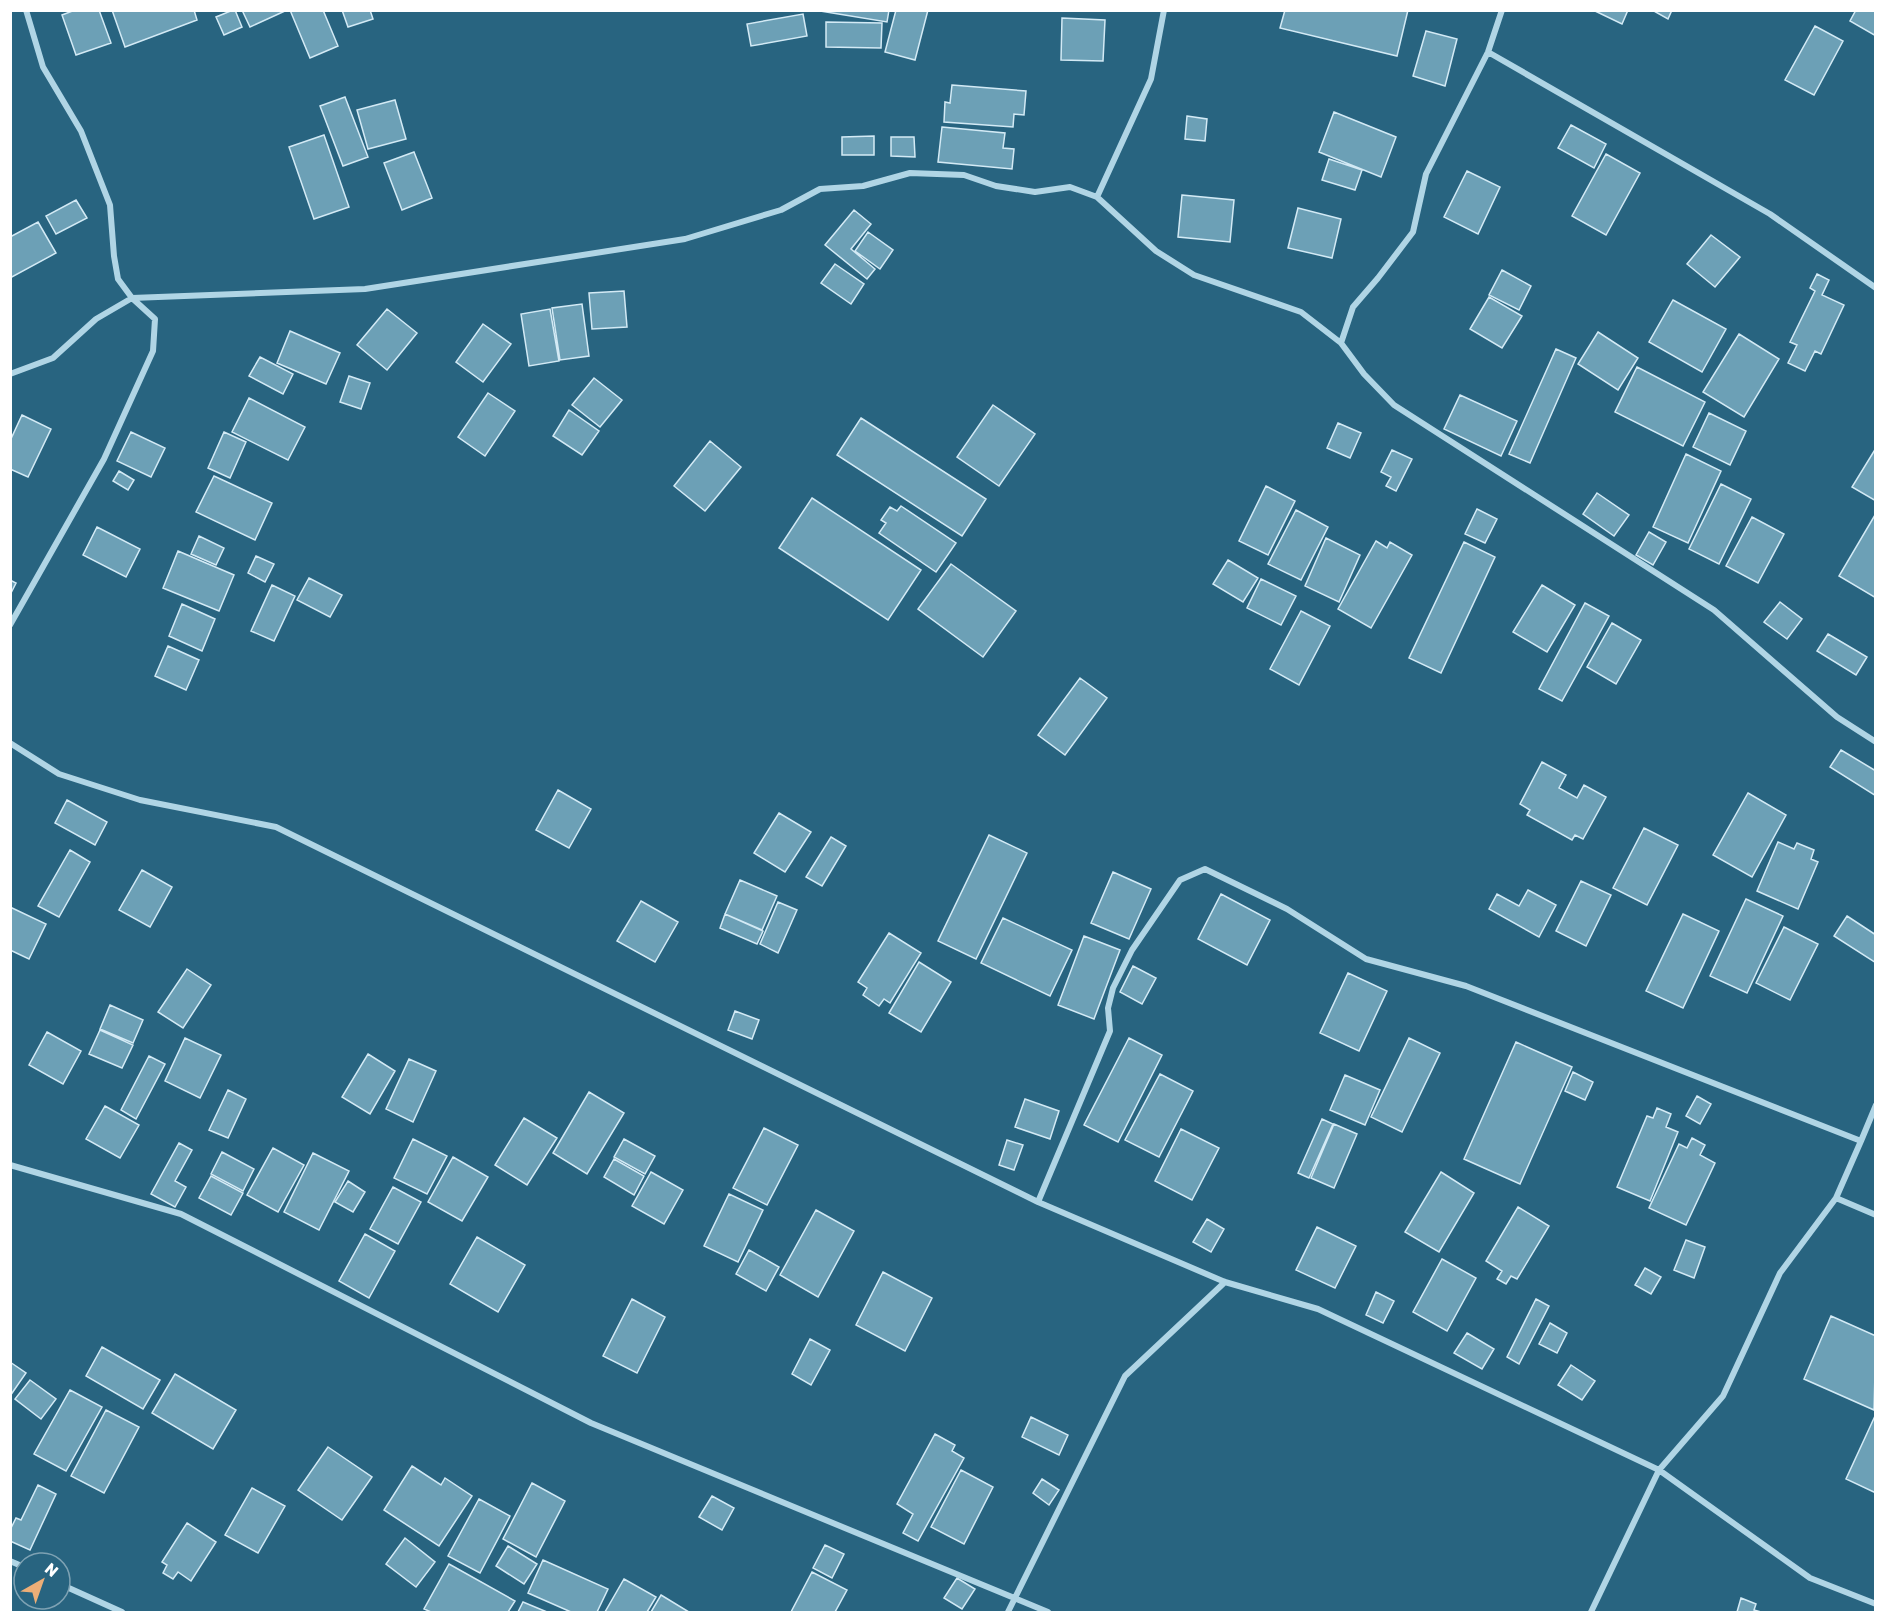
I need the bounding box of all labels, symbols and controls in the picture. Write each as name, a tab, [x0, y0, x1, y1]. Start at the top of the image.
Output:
north arrow	[12, 1551, 72, 1611]
text: N	[41, 1559, 62, 1581]

